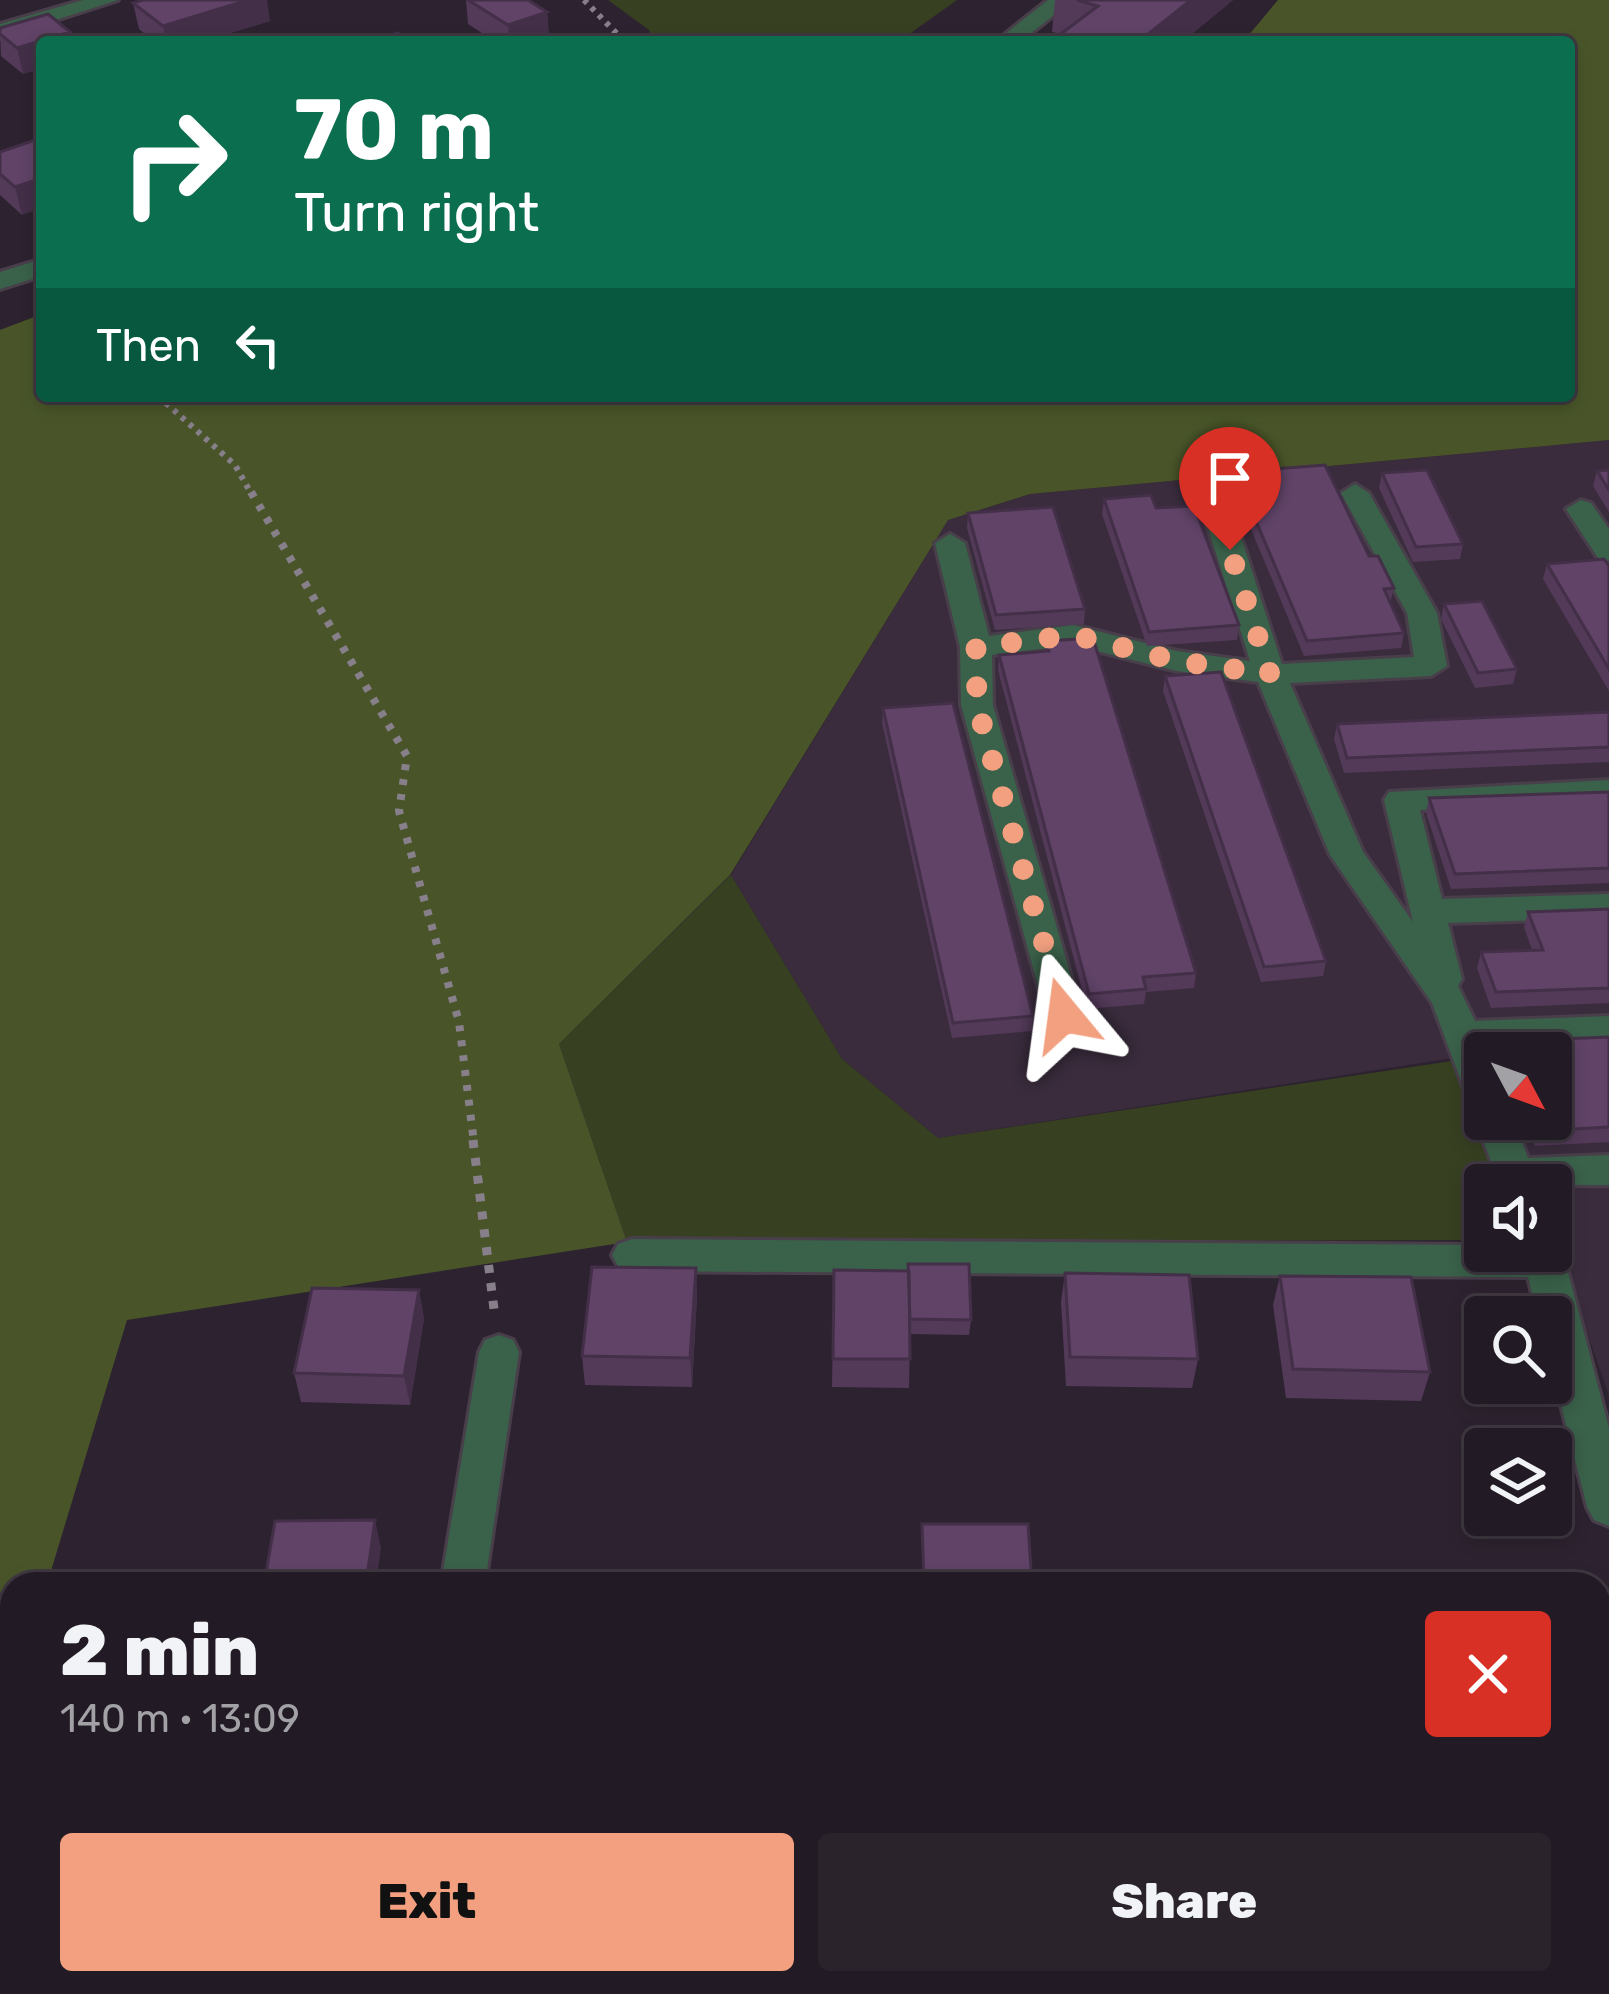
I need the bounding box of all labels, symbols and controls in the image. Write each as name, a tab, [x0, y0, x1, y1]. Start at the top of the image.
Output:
text: 70 m	[294, 80, 494, 180]
icon: right	[96, 84, 252, 240]
text: Turn right	[294, 181, 539, 245]
icon: left	[225, 312, 291, 378]
text: Then	[96, 319, 201, 372]
pin	[1179, 427, 1281, 550]
icon: arrive	[1197, 445, 1263, 511]
position arrow	[1001, 952, 1127, 1078]
north arrow	[1464, 1032, 1572, 1140]
map controls	[1464, 1032, 1572, 1536]
button: sound	[1464, 1164, 1572, 1272]
button: search	[1464, 1296, 1572, 1404]
button: layers	[1464, 1428, 1572, 1536]
text: 2 min	[60, 1608, 259, 1693]
button: close	[1425, 1611, 1551, 1737]
text: 140 m · 13:09	[60, 1696, 300, 1742]
button: Exit	[60, 1833, 794, 1971]
button: Share	[818, 1833, 1551, 1971]

